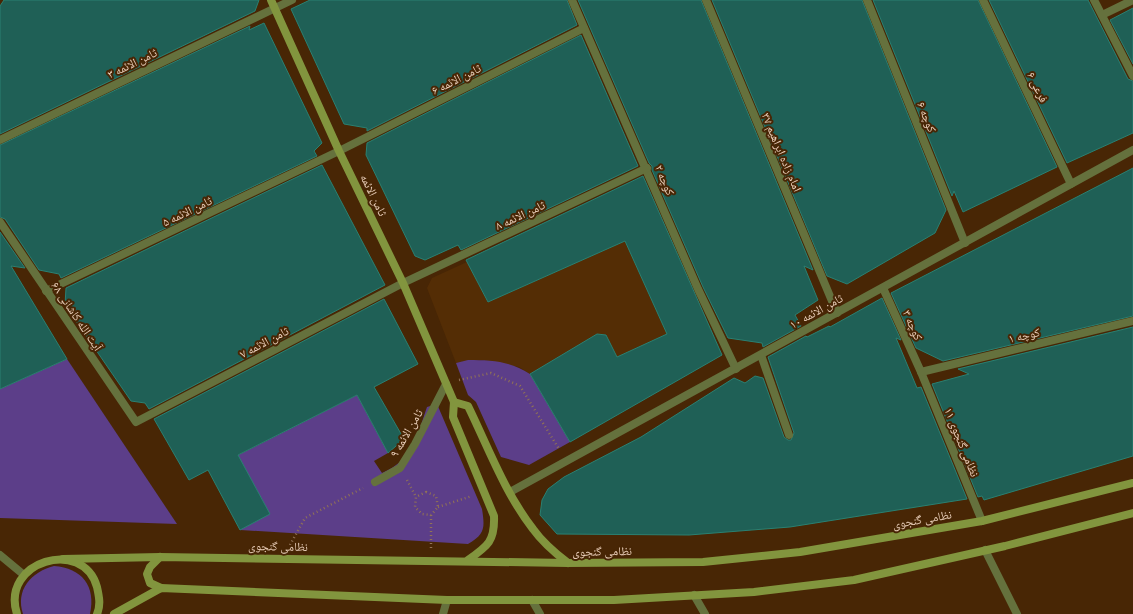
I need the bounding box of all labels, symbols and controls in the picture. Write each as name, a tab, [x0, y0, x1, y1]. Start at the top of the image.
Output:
street label: ثامن الائمه ۳	[105, 44, 160, 81]
street label: ثامن الائمه ۶	[429, 60, 484, 98]
street label: فرعی ۶	[1024, 69, 1052, 105]
street label: کوچه ۶	[914, 99, 940, 135]
street label: امام زاده ابراهیم ۳۷	[758, 110, 805, 194]
street label: کوچه ۲	[652, 162, 678, 198]
street label: ثامن الائمه	[357, 171, 391, 219]
street label: ثامن الائمه ۵	[160, 192, 215, 229]
street label: ثامن الائمه ۸	[493, 197, 548, 233]
street label: آیت الله کاشانی ۶۸	[48, 279, 106, 354]
street label: ثامن الائمه ۱۰	[787, 290, 846, 332]
street label: کوچه ۳	[900, 307, 926, 343]
street label: ثامن الائمه ۷	[237, 323, 292, 361]
street label: کوچه ۱	[1007, 324, 1041, 346]
street label: نظامی گنجوی ۱۱	[941, 405, 983, 479]
street label: ثامن الائمه ۹	[386, 406, 426, 460]
street label: نظامی گنجوی	[891, 506, 953, 532]
street label: نظامی گنجوی	[248, 538, 308, 554]
street label: نظامی گنجوی	[572, 543, 632, 559]

